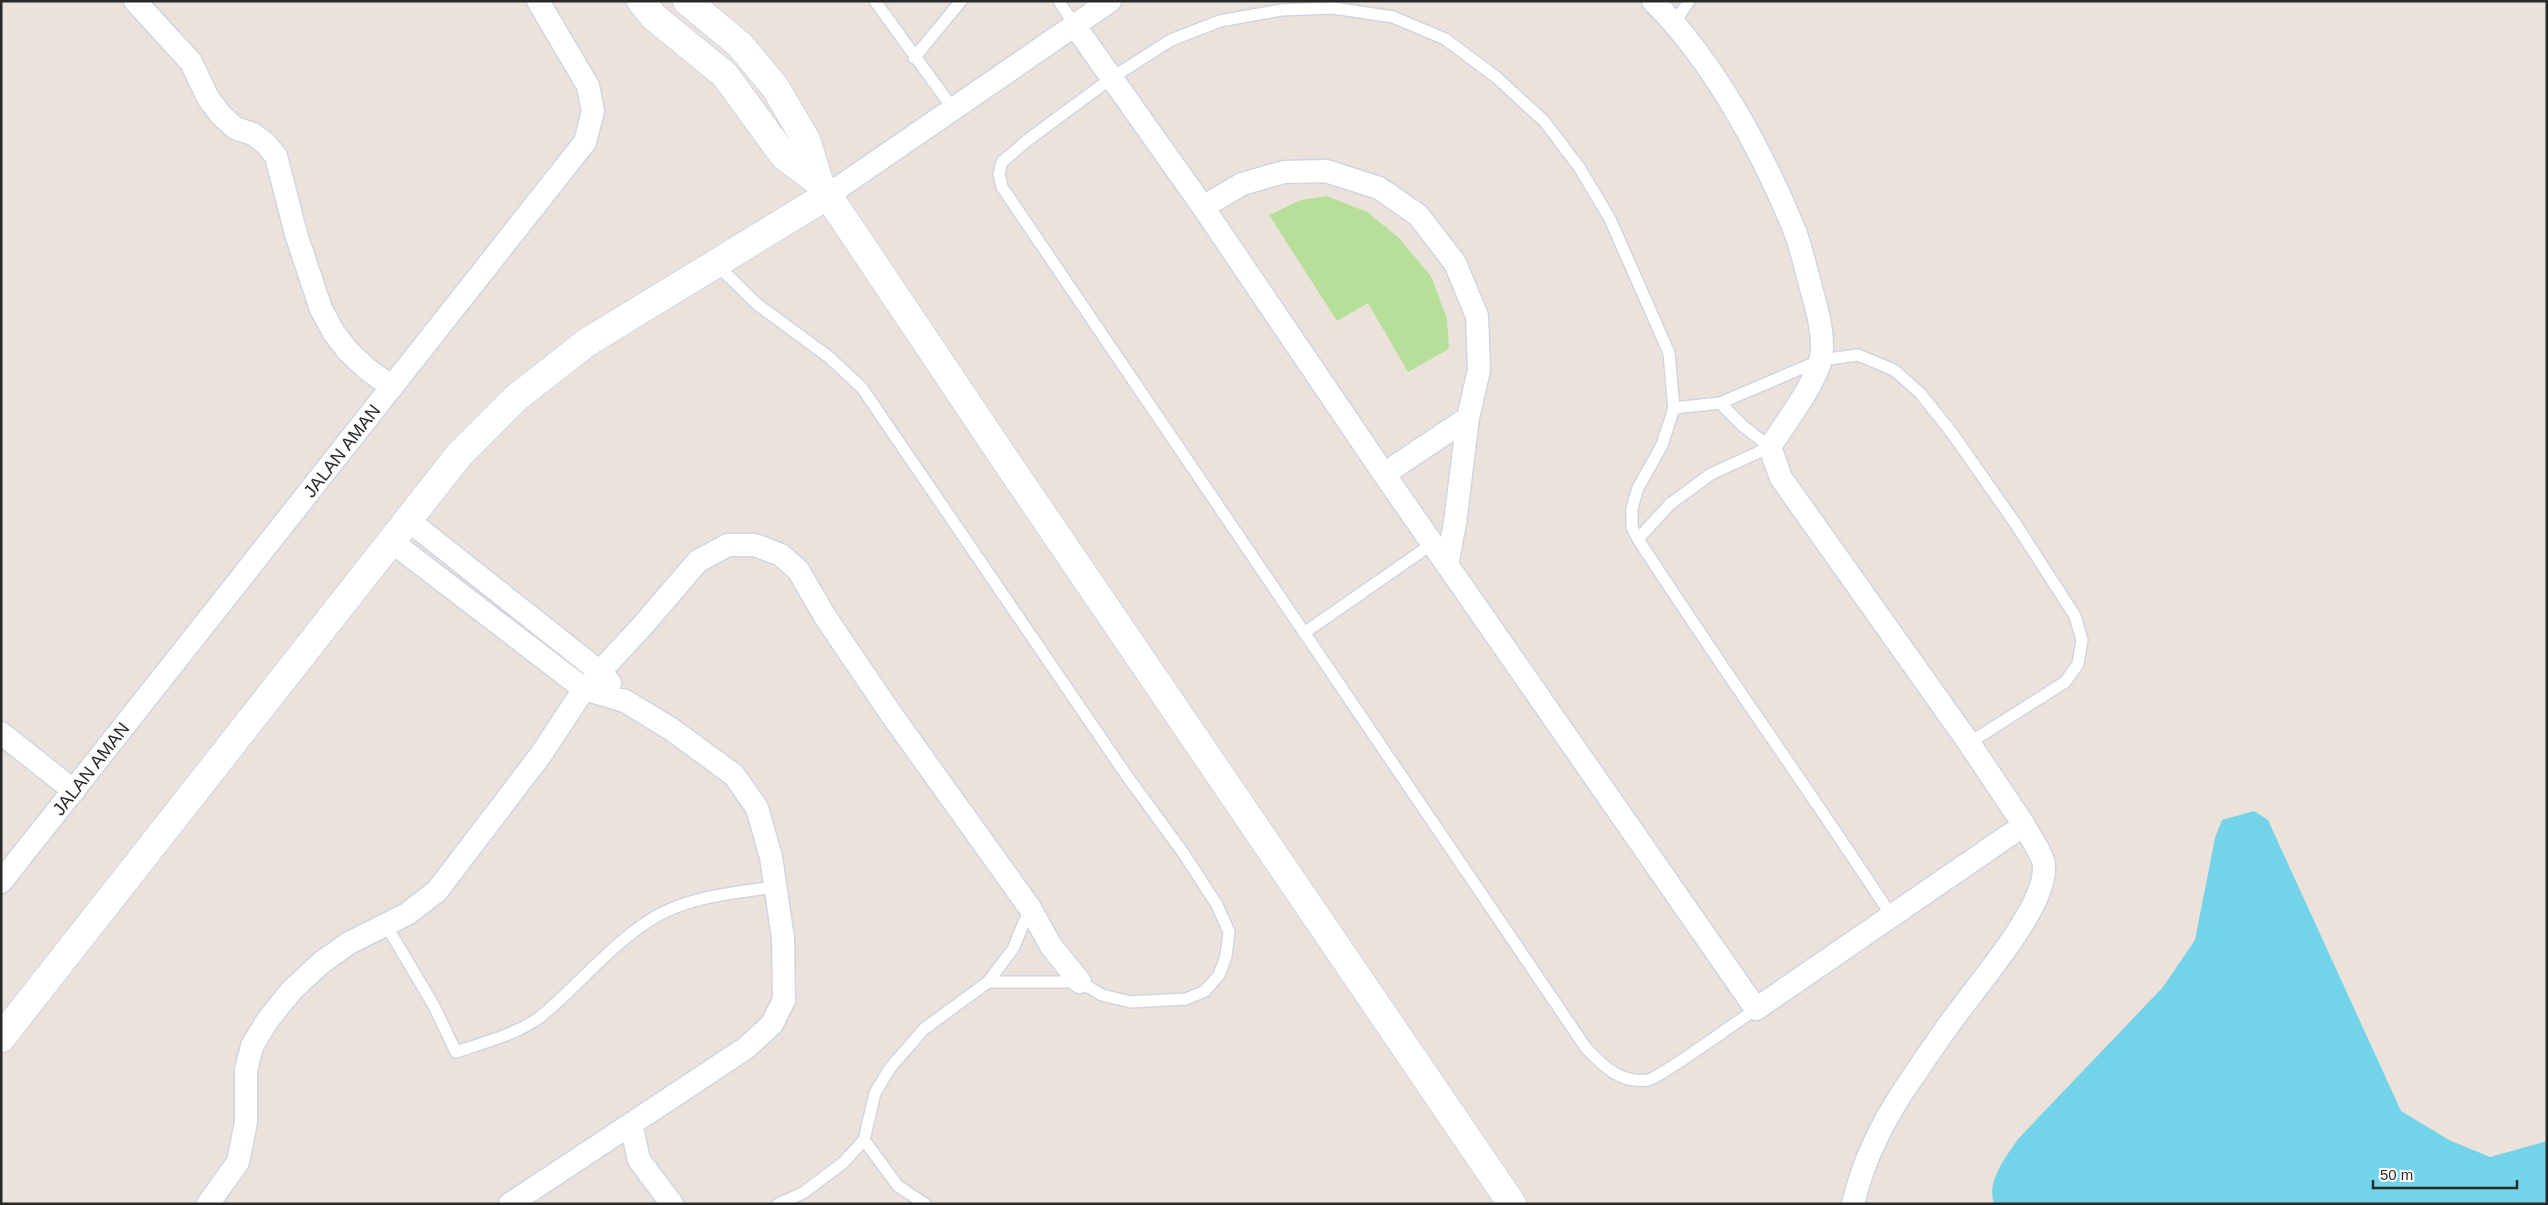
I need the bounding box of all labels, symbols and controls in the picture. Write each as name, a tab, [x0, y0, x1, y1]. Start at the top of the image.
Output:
street label: JALAN AMAN	[300, 401, 384, 501]
street label: JALAN AMAN	[49, 719, 133, 819]
scale bar	[2373, 1158, 2517, 1190]
text: 50 m	[2380, 1166, 2413, 1183]

